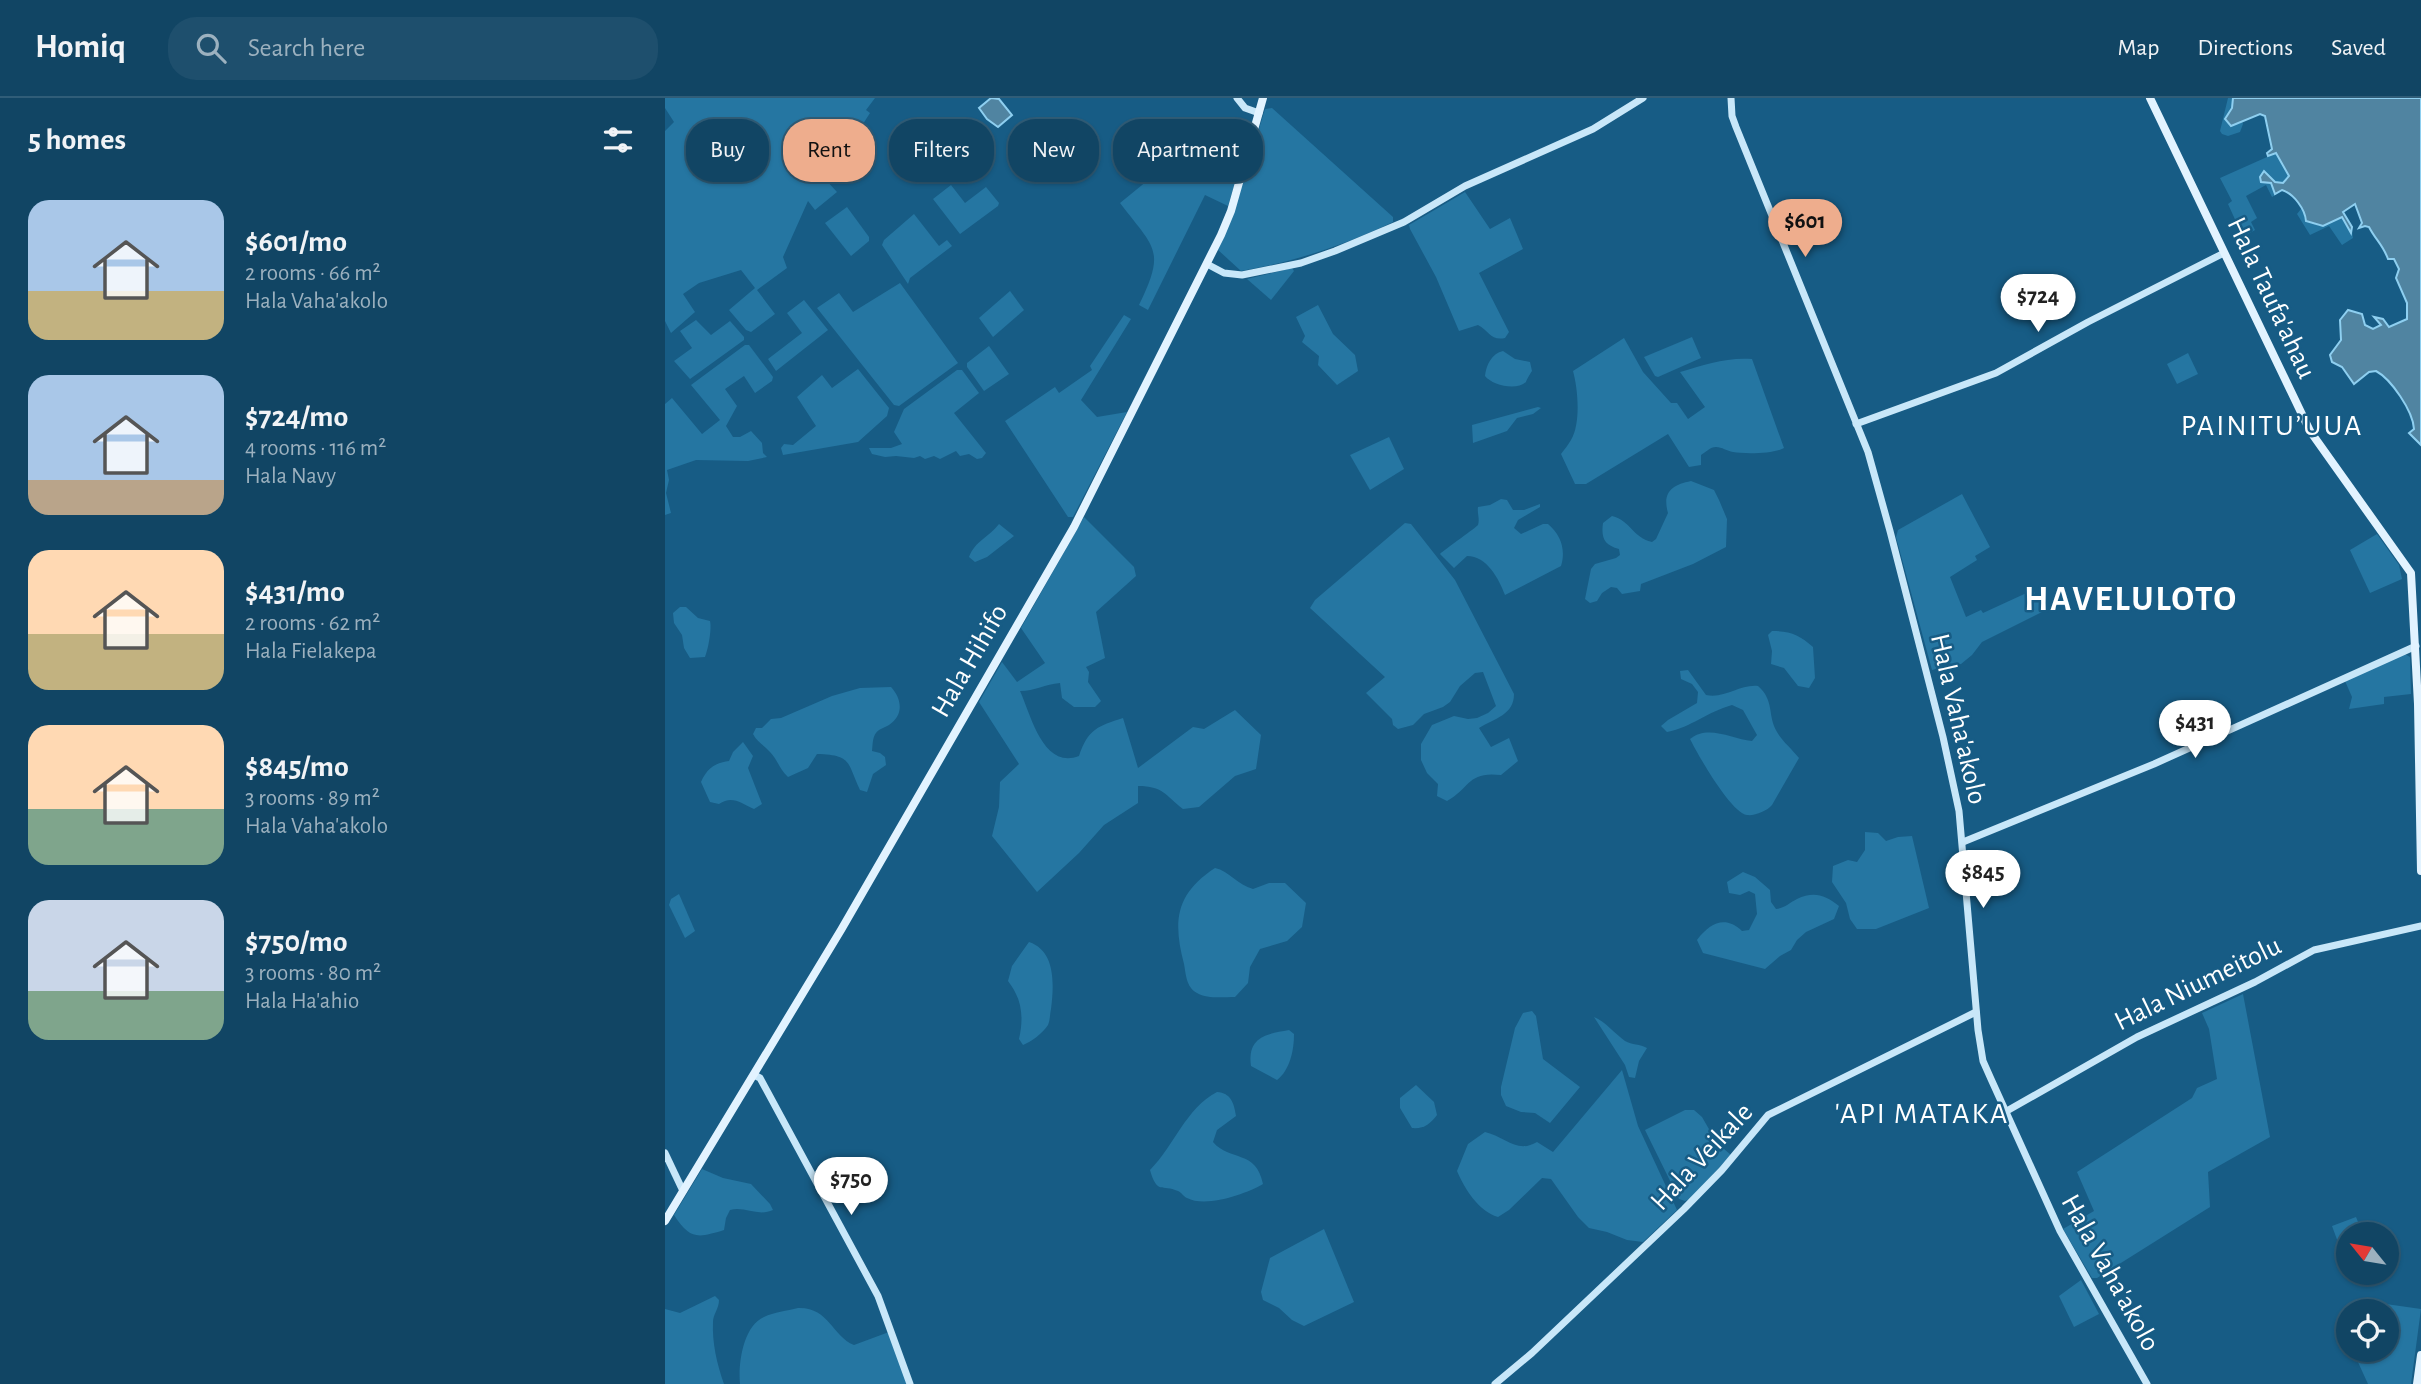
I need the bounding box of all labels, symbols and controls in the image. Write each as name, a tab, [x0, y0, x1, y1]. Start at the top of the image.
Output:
search box	[168, 17, 658, 80]
icon: search	[192, 29, 230, 67]
text: Homiq	[35, 31, 126, 64]
text: Search here	[248, 35, 365, 61]
text: Map	[2117, 36, 2159, 60]
text: Directions	[2197, 36, 2293, 60]
text: Saved	[2331, 36, 2386, 60]
chip: Buy	[686, 119, 769, 182]
chip: Rent	[783, 119, 875, 182]
chip: Filters	[889, 119, 994, 182]
chip: New	[1008, 119, 1099, 182]
chip: Apartment	[1113, 119, 1263, 182]
icon: filters	[599, 121, 637, 159]
text: 5 homes	[28, 125, 126, 155]
pin: $601	[1764, 200, 1846, 259]
text: $601	[1784, 210, 1826, 233]
street label: Hala Taufa'ahau	[2221, 213, 2321, 383]
text: $601/mo	[245, 227, 347, 257]
icon: home	[84, 228, 168, 312]
text: 2 rooms · 66 m²	[245, 262, 381, 285]
pin: $724	[1997, 274, 2079, 334]
text: $724	[2017, 285, 2059, 308]
text: Hala Vaha'akolo	[245, 290, 388, 313]
text: $724/mo	[245, 402, 348, 432]
icon: home	[84, 403, 168, 487]
district label: PAINITU’UUA	[2181, 411, 2363, 441]
text: 4 rooms · 116 m²	[245, 437, 386, 460]
text: Hala Navy	[245, 465, 336, 488]
text: $431/mo	[245, 577, 345, 607]
icon: home	[84, 578, 168, 662]
district label: HAVELULOTO	[2024, 582, 2238, 617]
street label: Hala Hihifo	[927, 600, 1013, 722]
text: 2 rooms · 62 m²	[245, 612, 380, 635]
street label: Hala Vaha'akolo	[1925, 631, 1991, 807]
text: Hala Fielakepa	[245, 640, 377, 663]
pin: $431	[2154, 700, 2236, 760]
text: $431	[2175, 711, 2215, 734]
text: $845/mo	[245, 752, 349, 782]
icon: home	[84, 753, 168, 837]
text: 3 rooms · 89 m²	[245, 787, 380, 810]
text: Hala Vaha'akolo	[245, 815, 388, 838]
pin: $845	[1942, 850, 2024, 910]
text: $845	[1961, 861, 2005, 884]
text: $750/mo	[245, 927, 348, 957]
icon: home	[84, 928, 168, 1012]
street label: Hala Niumeitolu	[2110, 932, 2286, 1036]
text: 3 rooms · 80 m²	[245, 962, 381, 985]
text: Hala Ha'ahio	[245, 990, 359, 1013]
street label: Hala Veikale	[1646, 1098, 1758, 1216]
district label: 'API MATAKA	[1835, 1099, 2009, 1129]
pin: $750	[810, 1158, 892, 1217]
text: $750	[830, 1168, 872, 1191]
street label: Hala Vaha'akolo	[2056, 1190, 2164, 1356]
north arrow	[2336, 1222, 2399, 1284]
map controls	[2336, 1222, 2399, 1362]
button: locate	[2336, 1299, 2399, 1362]

